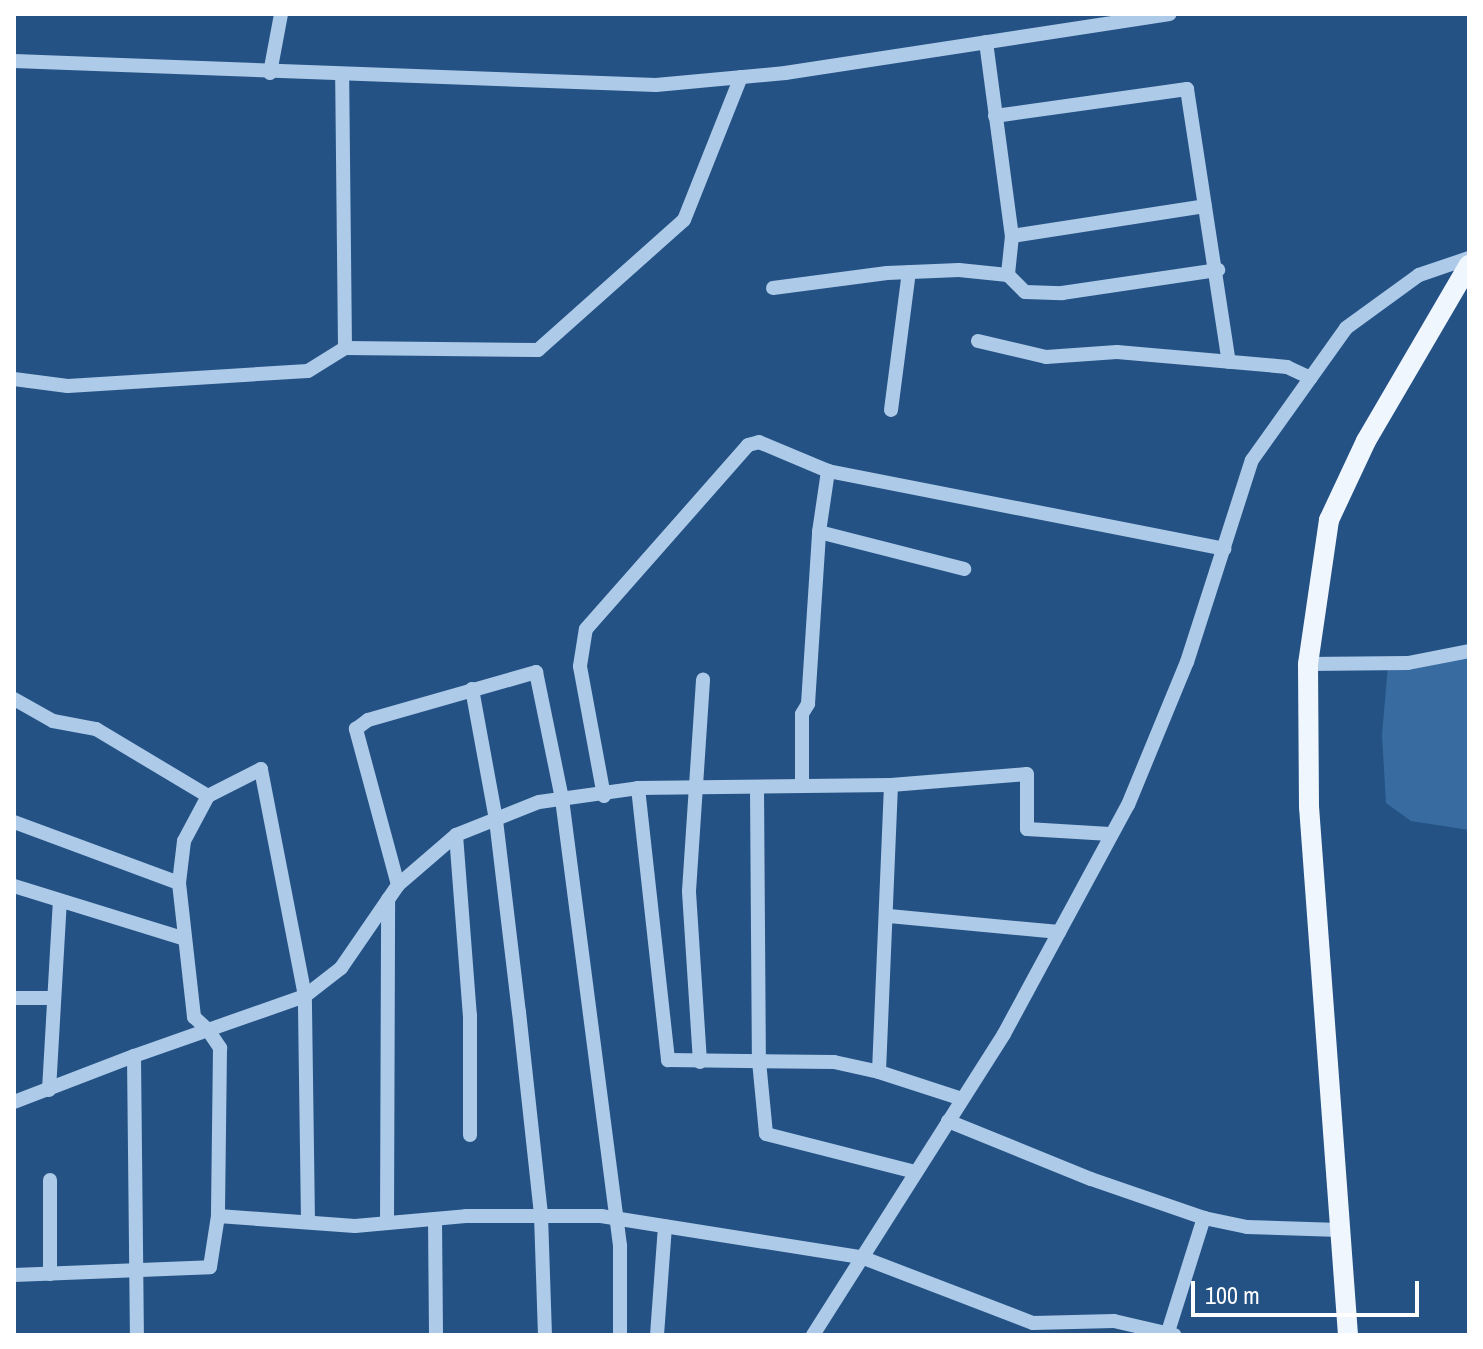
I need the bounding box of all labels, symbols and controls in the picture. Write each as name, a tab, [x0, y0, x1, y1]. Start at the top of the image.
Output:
scale bar	[1195, 1265, 1423, 1315]
text: 100 m	[1205, 1279, 1260, 1311]

